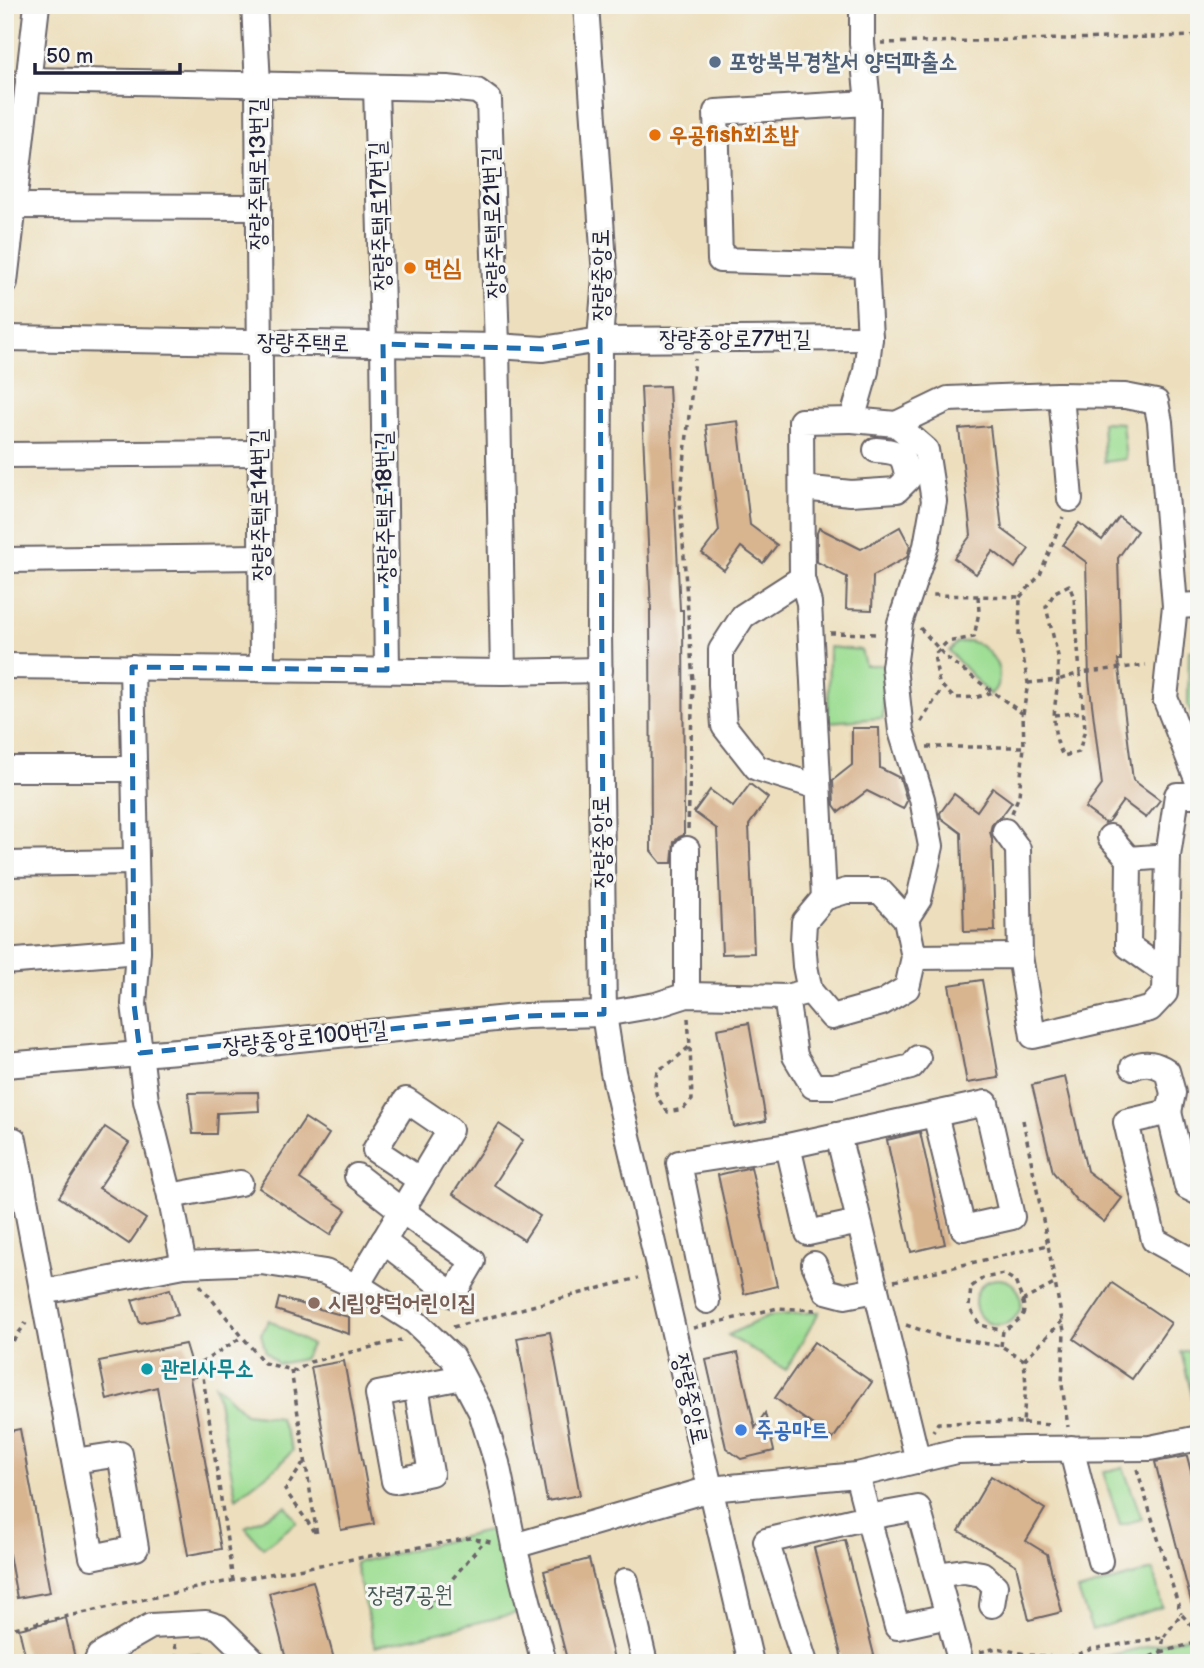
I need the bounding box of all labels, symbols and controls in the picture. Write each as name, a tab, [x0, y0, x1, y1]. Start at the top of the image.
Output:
scale bar	[35, 32, 180, 76]
text: 50 m	[46, 44, 93, 69]
place label: 포항북부경찰서 양덕파출소	[729, 48, 957, 76]
marker: 포항북부경찰서 양덕파출소	[707, 54, 723, 70]
street label: 장량주택로13번길	[244, 98, 272, 250]
place label: 우공fish회초밥	[669, 121, 799, 149]
marker: 우공fish회초밥	[647, 127, 663, 143]
street label: 장량주택로17번길	[363, 141, 397, 291]
street label: 장량주택로21번길	[476, 147, 510, 299]
street label: 장량중앙로	[587, 229, 615, 321]
place label: 면심	[424, 254, 462, 282]
marker: 면심	[402, 260, 418, 276]
street label: 장량중앙로77번길	[659, 325, 811, 353]
street label: 장량주택로	[256, 328, 350, 358]
street label: 장량주택로14번길	[245, 429, 275, 581]
street label: 장량주택로18번길	[370, 431, 400, 583]
street label: 장량중앙로	[587, 795, 617, 889]
street label: 장량중앙로100번길	[221, 1015, 389, 1061]
place label: 시립양덕어린이집	[328, 1289, 476, 1317]
marker: 시립양덕어린이집	[306, 1295, 322, 1311]
street label: 장량중앙로	[666, 1351, 714, 1447]
place label: 관리사무소	[161, 1355, 254, 1383]
marker: 관리사무소	[139, 1361, 155, 1377]
place label: 주공마트	[755, 1416, 829, 1444]
marker: 주공마트	[733, 1422, 749, 1438]
park label: 장령7공원	[367, 1581, 453, 1609]

